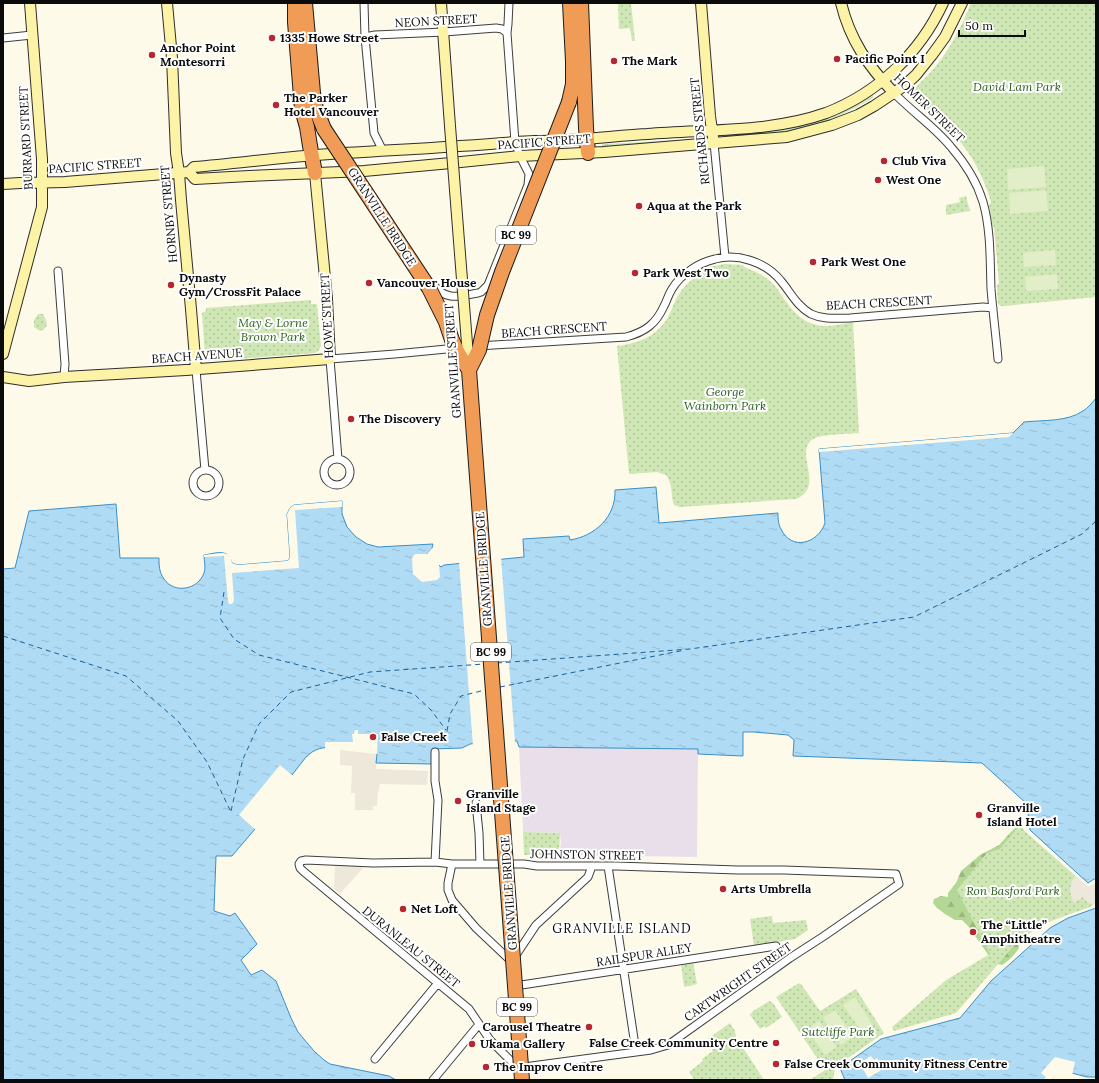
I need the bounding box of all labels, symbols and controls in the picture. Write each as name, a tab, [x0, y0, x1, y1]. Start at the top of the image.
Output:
street label: NEON STREET	[394, 11, 478, 30]
scale bar	[959, 12, 1025, 38]
text: 50 m	[965, 18, 993, 33]
place label: 1335 Howe Street	[280, 30, 380, 45]
marker: 1335 Howe Street	[267, 33, 277, 43]
place label: Anchor Point Montesorri	[160, 40, 237, 69]
marker: Anchor Point Montesorri	[147, 50, 157, 60]
place label: Pacific Point I	[845, 51, 925, 66]
place label: The Mark	[622, 53, 678, 68]
marker: Pacific Point I	[832, 54, 842, 64]
marker: The Mark	[609, 56, 619, 66]
street label: HOMER STREET	[891, 70, 968, 145]
street label: RICHARDS STREET	[686, 76, 713, 185]
park label: David Lam Park	[973, 79, 1061, 94]
street label: BURRARD STREET	[15, 85, 36, 190]
place label: The Parker Hotel Vancouver	[284, 90, 379, 119]
marker: The Parker Hotel Vancouver	[271, 100, 281, 110]
street label: PACIFIC STREET	[497, 131, 591, 152]
place label: Club Viva	[892, 153, 947, 168]
street label: PACIFIC STREET	[48, 155, 142, 176]
marker: Club Viva	[879, 156, 889, 166]
street label: HORNBY STREET	[157, 164, 180, 263]
street label: GRANVILLE BRIDGE	[345, 165, 420, 269]
place label: West One	[886, 172, 942, 187]
marker: West One	[873, 175, 883, 185]
place label: Aqua at the Park	[647, 198, 742, 213]
marker: Aqua at the Park	[634, 201, 644, 211]
road number: BC 99	[496, 226, 536, 244]
place label: Park West One	[821, 254, 906, 269]
marker: Park West One	[808, 257, 818, 267]
place label: Park West Two	[643, 265, 729, 280]
marker: Park West Two	[630, 268, 640, 278]
place label: Dynasty Gym/CrossFit Palace	[179, 270, 301, 300]
street label: HOWE STREET	[317, 272, 336, 359]
place label: Vancouver House	[377, 275, 477, 290]
marker: Vancouver House	[364, 278, 374, 288]
marker: Dynasty Gym/CrossFit Palace	[166, 280, 176, 290]
street label: BEACH CRESCENT	[826, 292, 933, 313]
street label: GRANVILLE STREET	[441, 303, 464, 419]
park label: May & Lorne Brown Park	[238, 315, 308, 344]
street label: BEACH CRESCENT	[501, 318, 608, 341]
street label: BEACH AVENUE	[151, 345, 243, 366]
park label: George Wainborn Park	[684, 384, 766, 413]
place label: The Discovery	[359, 411, 441, 426]
marker: The Discovery	[346, 414, 356, 424]
street label: GRANVILLE BRIDGE	[472, 511, 495, 627]
road number: BC 99	[471, 643, 511, 661]
place label: False Creek	[381, 729, 447, 744]
marker: False Creek	[368, 732, 378, 742]
place label: Granville Island Stage	[466, 786, 536, 815]
marker: Granville Island Stage	[453, 796, 463, 806]
place label: Granville Island Hotel	[987, 800, 1057, 829]
marker: Granville Island Hotel	[974, 810, 984, 820]
street label: GRANVILLE BRIDGE	[497, 835, 520, 951]
street label: JOHNSTON STREET	[529, 846, 644, 863]
place label: Arts Umbrella	[731, 881, 812, 896]
park label: Ron Basford Park	[966, 883, 1060, 898]
marker: Arts Umbrella	[718, 884, 728, 894]
place label: Net Loft	[411, 901, 459, 916]
street label: DURANLEAU STREET	[360, 903, 463, 991]
marker: Net Loft	[398, 904, 408, 914]
place label: The “Little” Amphitheatre	[981, 917, 1061, 946]
district label: GRANVILLE ISLAND	[552, 920, 692, 937]
marker: The “Little” Amphitheatre	[968, 927, 978, 937]
street label: CARTWRIGHT STREET	[681, 938, 795, 1025]
street label: RAILSPUR ALLEY	[595, 939, 693, 969]
road number: BC 99	[497, 998, 537, 1016]
place label: Carousel Theatre	[482, 1019, 582, 1034]
marker: Carousel Theatre	[584, 1022, 594, 1032]
park label: Sutcliffe Park	[802, 1024, 874, 1039]
place label: False Creek Community Centre	[589, 1035, 769, 1050]
place label: Ukama Gallery	[480, 1036, 565, 1051]
marker: False Creek Community Centre	[771, 1038, 781, 1048]
marker: Ukama Gallery	[467, 1039, 477, 1049]
place label: False Creek Community Fitness Centre	[784, 1056, 1008, 1071]
place label: The Improv Centre	[494, 1059, 603, 1074]
marker: False Creek Community Fitness Centre	[771, 1059, 781, 1069]
marker: The Improv Centre	[481, 1062, 491, 1072]

